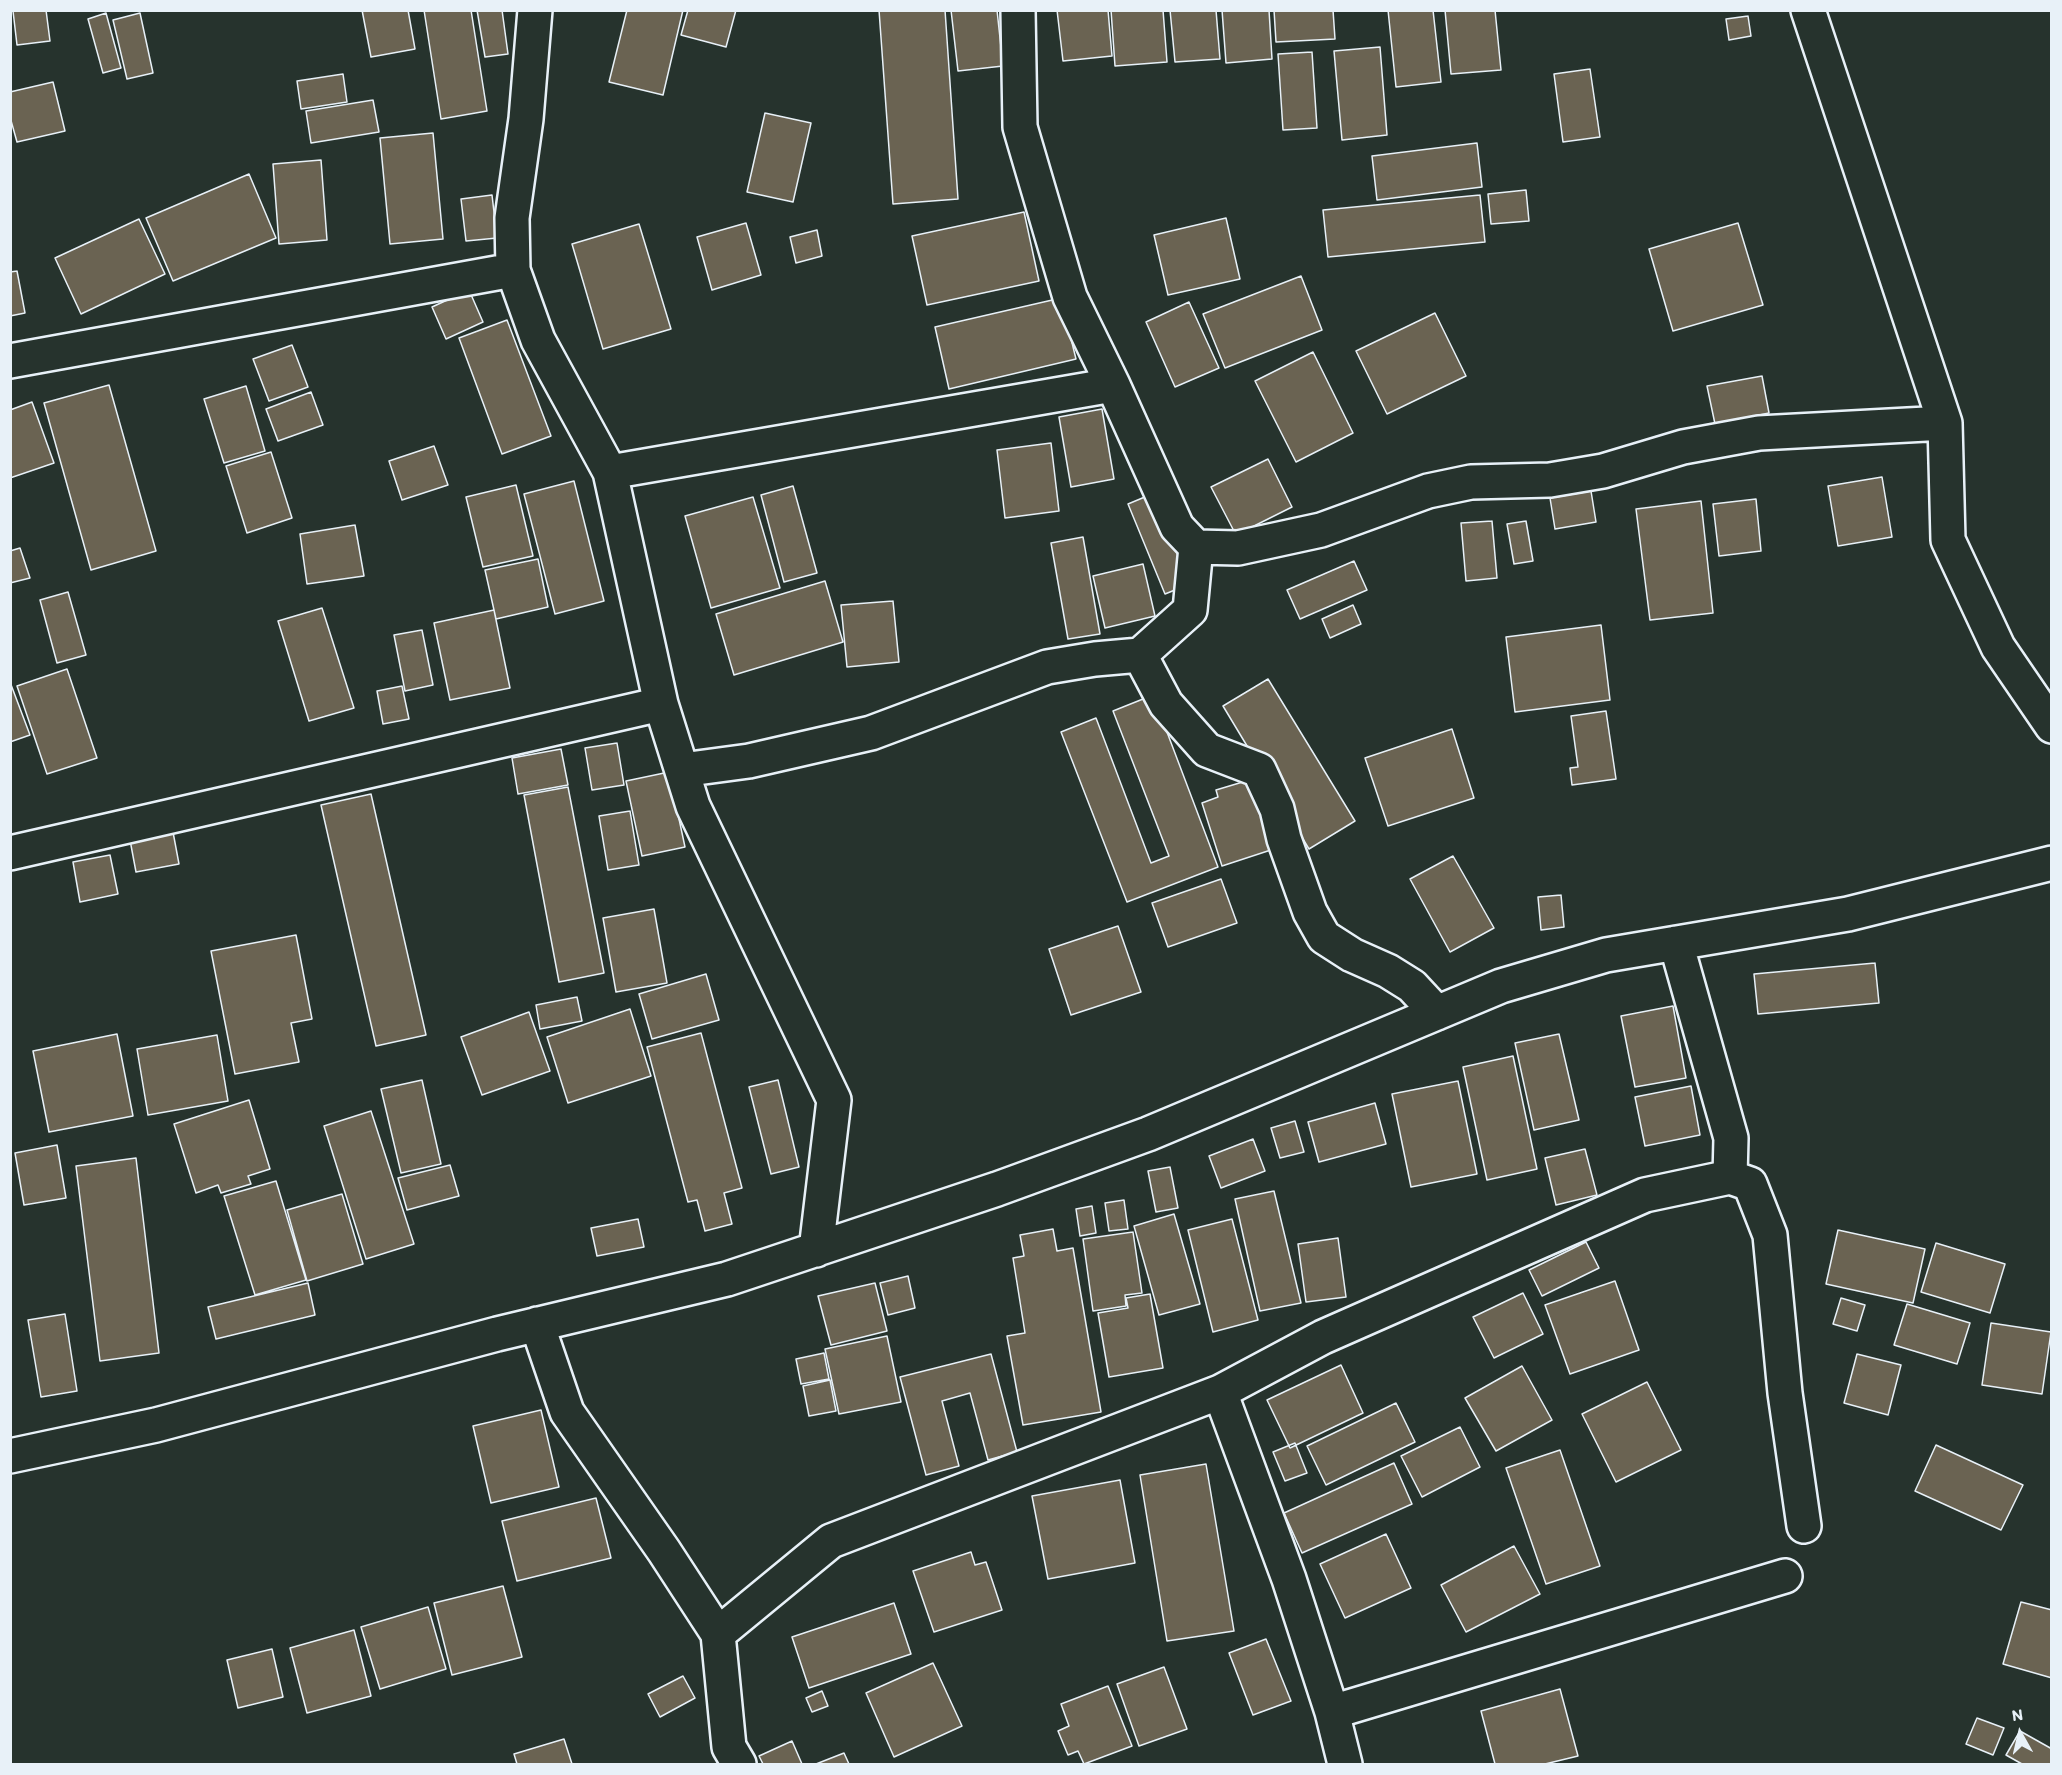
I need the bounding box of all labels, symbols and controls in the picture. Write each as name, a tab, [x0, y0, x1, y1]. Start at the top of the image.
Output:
north arrow	[1990, 1703, 2050, 1763]
text: N	[2011, 1705, 2024, 1725]

